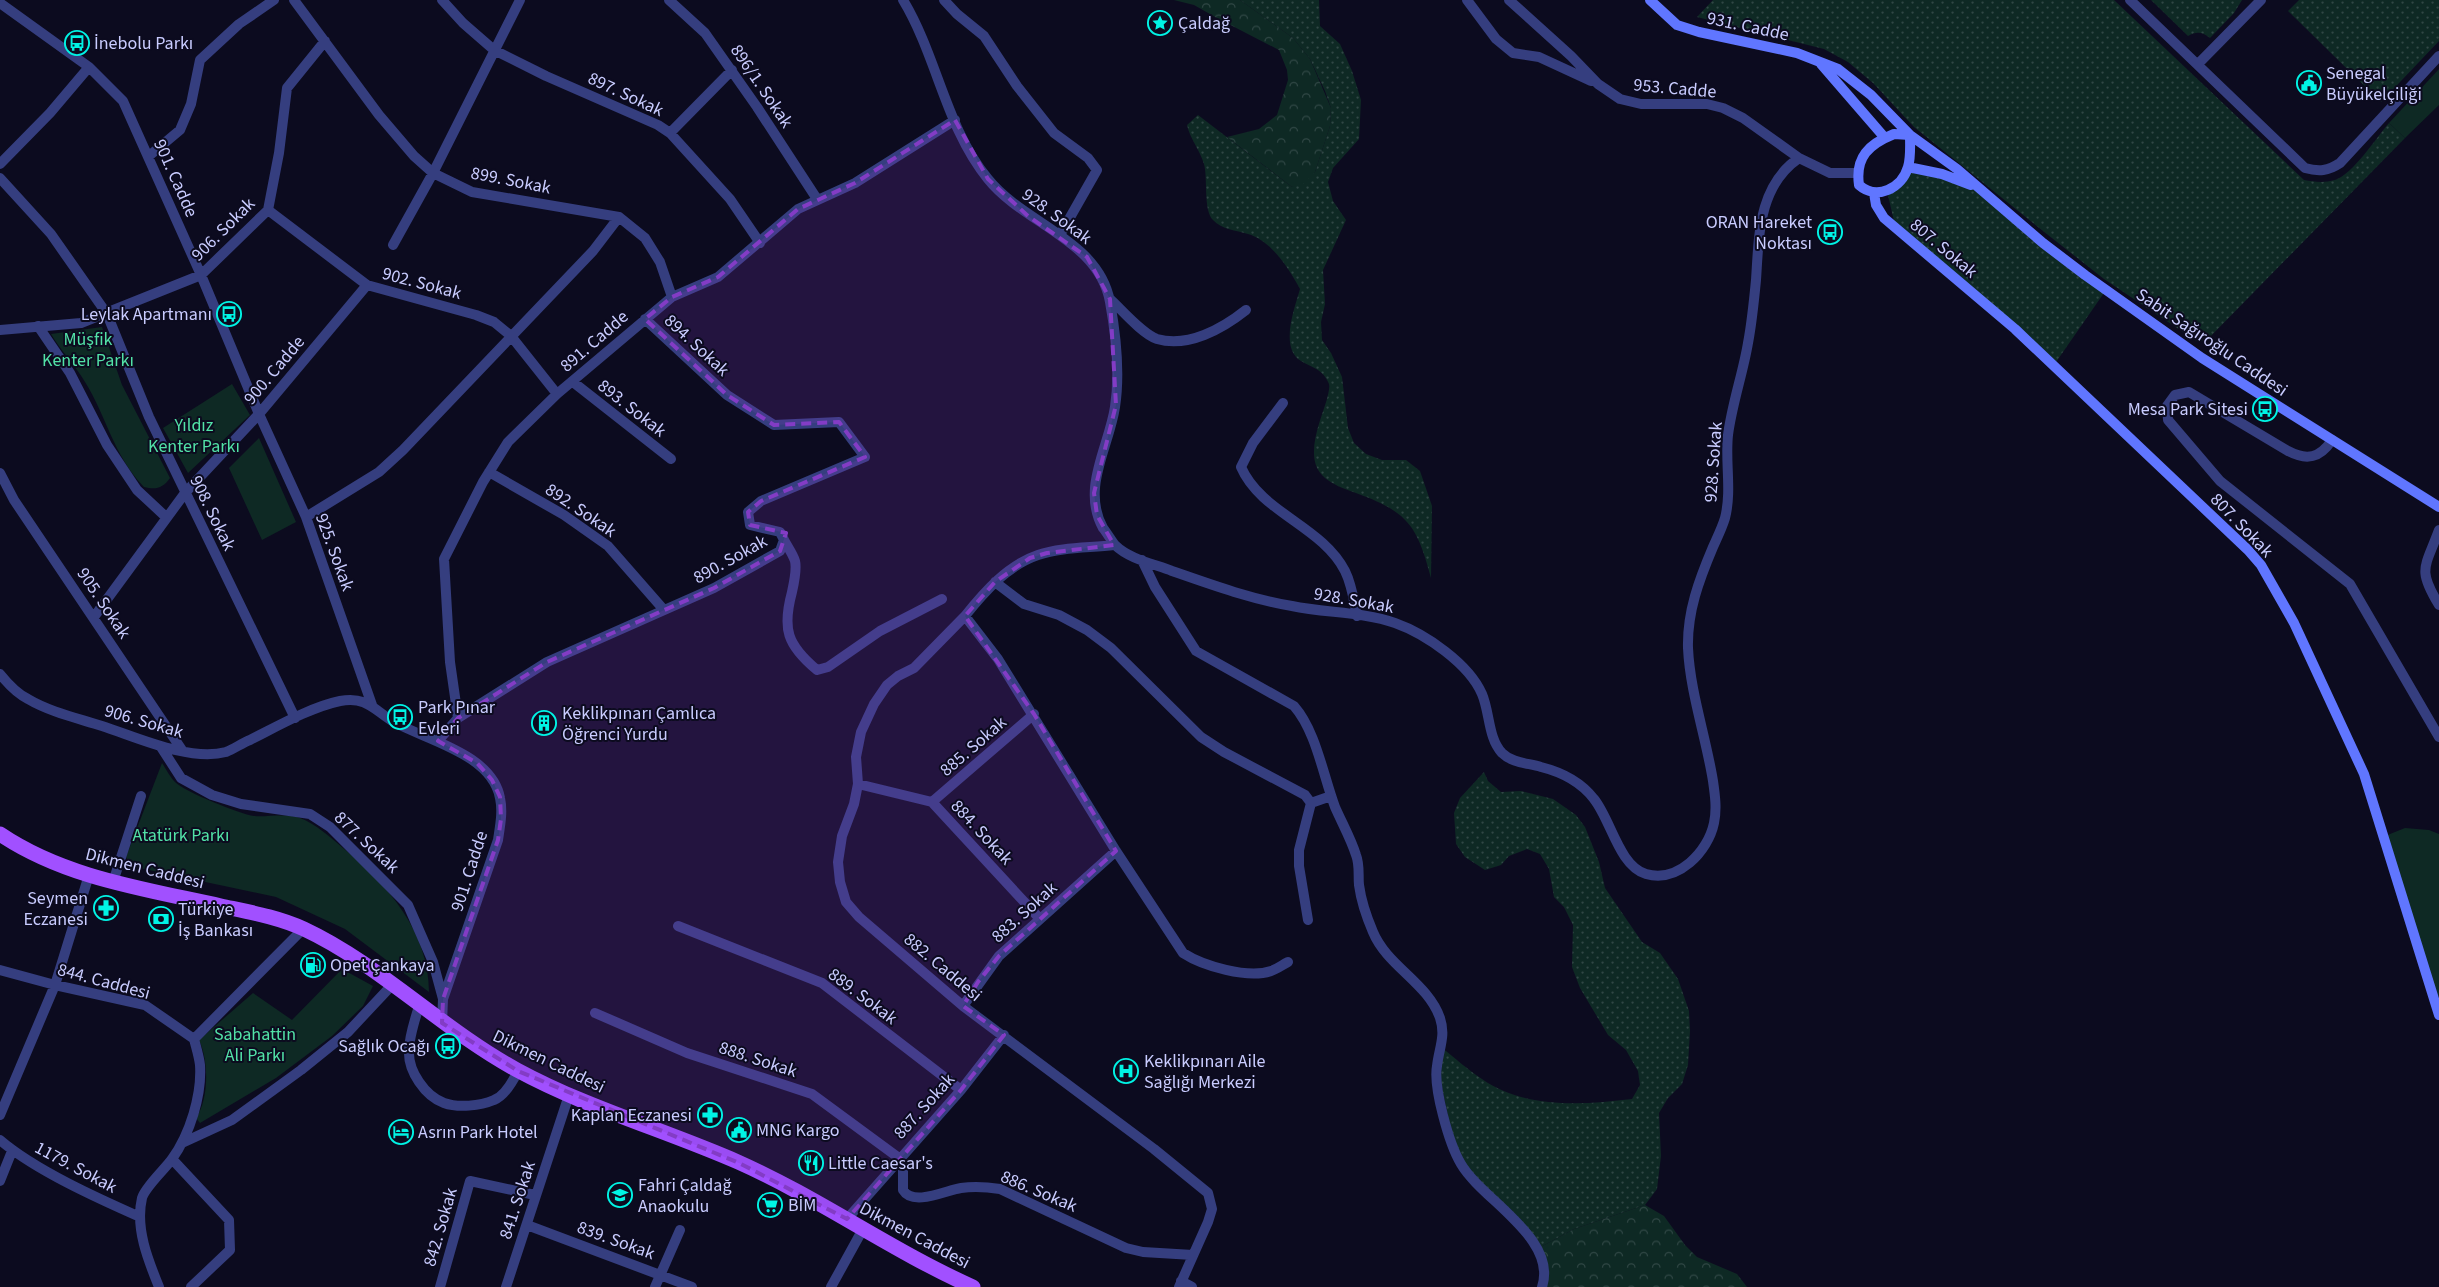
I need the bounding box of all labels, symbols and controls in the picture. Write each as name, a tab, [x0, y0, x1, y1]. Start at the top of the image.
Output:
street label: 931. Cadde	[1705, 6, 1791, 47]
place icon: Çaldağ	[1147, 10, 1173, 36]
place label: Çaldağ	[1178, 11, 1230, 36]
bus stop icon: İnebolu Parkı	[64, 30, 90, 56]
place label: İnebolu Parkı	[94, 31, 193, 56]
street label: 896/1. Sokak	[724, 39, 799, 133]
place label: Senegal Büyükelçiliği	[2326, 61, 2422, 107]
street label: 897. Sokak	[584, 66, 668, 123]
public building icon: Senegal Büyükelçiliği	[2296, 70, 2322, 96]
street label: 953. Cadde	[1632, 72, 1718, 105]
street label: 901. Cadde	[147, 135, 204, 221]
street label: 899. Sokak	[469, 160, 553, 201]
street label: 928. Sokak	[1017, 182, 1097, 250]
street label: 906. Sokak	[186, 192, 261, 267]
place label: ORAN Hareket Noktası	[1706, 210, 1812, 256]
street label: 807. Sokak	[1905, 213, 1983, 284]
bus stop icon: ORAN Hareket Noktası	[1817, 219, 1843, 245]
street label: 902. Sokak	[380, 261, 464, 306]
street label: Sabit Sağıroğlu Caddesi	[2131, 282, 2293, 403]
bus stop icon: Leylak Apartmanı	[216, 301, 242, 327]
place label: Leylak Apartmanı	[81, 302, 212, 327]
street label: 891. Cadde	[555, 305, 634, 378]
street label: 894. Sokak	[659, 309, 735, 382]
park label: Müşfik Kenter Parkı	[42, 327, 134, 373]
street label: 900. Cadde	[238, 330, 311, 410]
street label: 893. Sokak	[592, 374, 671, 443]
bus stop icon: Mesa Park Sitesi	[2252, 396, 2278, 422]
place label: Mesa Park Sitesi	[2128, 397, 2248, 422]
park label: Yıldız Kenter Parkı	[148, 413, 240, 459]
street label: 928. Sokak	[1698, 421, 1729, 503]
street label: 908. Sokak	[184, 471, 242, 555]
street label: 892. Sokak	[540, 477, 621, 543]
street label: 807. Sokak	[2205, 488, 2279, 563]
street label: 925. Sokak	[309, 510, 360, 595]
street label: 890. Sokak	[689, 529, 772, 590]
street label: 905. Sokak	[71, 563, 137, 644]
street label: 928. Sokak	[1312, 581, 1396, 620]
place label: Park Pınar Evleri	[418, 695, 496, 741]
street label: 906. Sokak	[101, 698, 186, 745]
place label: Keklikpınarı Çamlıca Öğrenci Yurdu	[562, 701, 716, 747]
bus stop icon: Park Pınar Evleri	[387, 704, 413, 730]
building icon: Keklikpınarı Çamlıca Öğrenci Yurdu	[531, 710, 557, 736]
street label: 885. Sokak	[935, 710, 1012, 782]
street label: 884. Sokak	[945, 794, 1018, 871]
street label: 877. Sokak	[329, 806, 405, 879]
park label: Atatürk Parkı	[133, 823, 229, 848]
street label: 901. Cadde	[445, 828, 494, 915]
street label: Dikmen Caddesi	[83, 842, 207, 895]
street label: 883. Sokak	[986, 876, 1063, 949]
place label: Seymen Eczanesi	[23, 886, 88, 932]
pharmacy icon: Seymen Eczanesi	[93, 895, 119, 921]
place label: Türkiye İş Bankası	[178, 897, 253, 943]
bank icon: Türkiye İş Bankası	[148, 906, 174, 932]
street label: 882. Caddesi	[898, 927, 987, 1008]
fuel station icon: Opet Çankaya	[300, 952, 326, 978]
place label: Opet Çankaya	[330, 953, 435, 978]
street label: 844. Caddesi	[55, 957, 153, 1006]
street label: 889. Sokak	[823, 962, 903, 1031]
park label: Sabahattin Ali Parkı	[214, 1022, 296, 1068]
street label: Dikmen Caddesi	[489, 1023, 609, 1099]
bus stop icon: Sağlık Ocağı	[435, 1033, 461, 1059]
place label: Sağlık Ocağı	[338, 1034, 430, 1059]
street label: 888. Sokak	[715, 1035, 800, 1084]
place label: Keklikpınarı Aile Sağlığı Merkezi	[1144, 1049, 1265, 1095]
hospital icon: Keklikpınarı Aile Sağlığı Merkezi	[1113, 1058, 1139, 1084]
street label: 887. Sokak	[888, 1068, 961, 1145]
pharmacy icon: Kaplan Eczanesi	[697, 1102, 723, 1128]
place label: Kaplan Eczanesi	[571, 1103, 692, 1128]
public building icon: MNG Kargo	[726, 1117, 752, 1143]
place label: MNG Kargo	[756, 1118, 840, 1143]
hotel icon: Asrın Park Hotel	[388, 1119, 414, 1145]
place label: Asrın Park Hotel	[418, 1120, 538, 1145]
street label: 1179. Sokak	[30, 1135, 121, 1200]
restaurant icon: Little Caesar's	[798, 1150, 824, 1176]
place label: Little Caesar's	[828, 1151, 933, 1176]
street label: 841. Sokak	[493, 1158, 542, 1243]
street label: 886. Sokak	[997, 1164, 1081, 1219]
place label: Fahri Çaldağ Anaokulu	[638, 1173, 732, 1219]
school or university icon: Fahri Çaldağ Anaokulu	[607, 1182, 633, 1208]
street label: 842. Sokak	[417, 1185, 464, 1270]
supermarket icon: BİM	[757, 1192, 783, 1218]
place label: BİM	[788, 1193, 816, 1218]
street label: Dikmen Caddesi	[855, 1196, 974, 1275]
street label: 839. Sokak	[573, 1215, 658, 1266]

